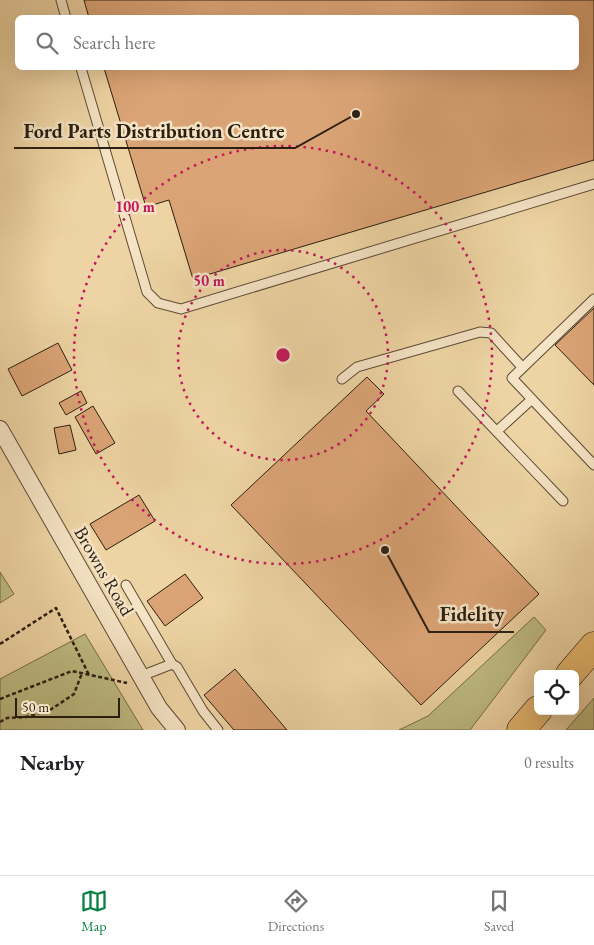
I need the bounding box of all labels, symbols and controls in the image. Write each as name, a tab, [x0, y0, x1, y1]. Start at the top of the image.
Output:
search box	[15, 15, 579, 70]
icon: search	[33, 29, 61, 57]
text: Search here	[73, 30, 155, 55]
callout: Ford Parts Distribution Centre	[14, 113, 295, 148]
text: Ford Parts Distribution Centre	[23, 118, 285, 144]
text: 100 m	[115, 197, 155, 216]
text: 50 m	[193, 271, 225, 290]
centre of rings	[274, 346, 292, 364]
street label: Browns Road	[68, 522, 140, 621]
callout: Fidelity	[429, 597, 514, 632]
text: Fidelity	[440, 601, 505, 627]
map controls	[534, 670, 579, 715]
button: locate	[534, 670, 579, 715]
scale bar	[15, 695, 120, 718]
text: 50 m	[22, 698, 49, 716]
text: Nearby	[20, 749, 84, 776]
text: 0 results	[524, 752, 574, 773]
tab: Map	[80, 887, 108, 935]
tab: Directions	[268, 887, 324, 935]
tab: Saved	[484, 887, 514, 935]

